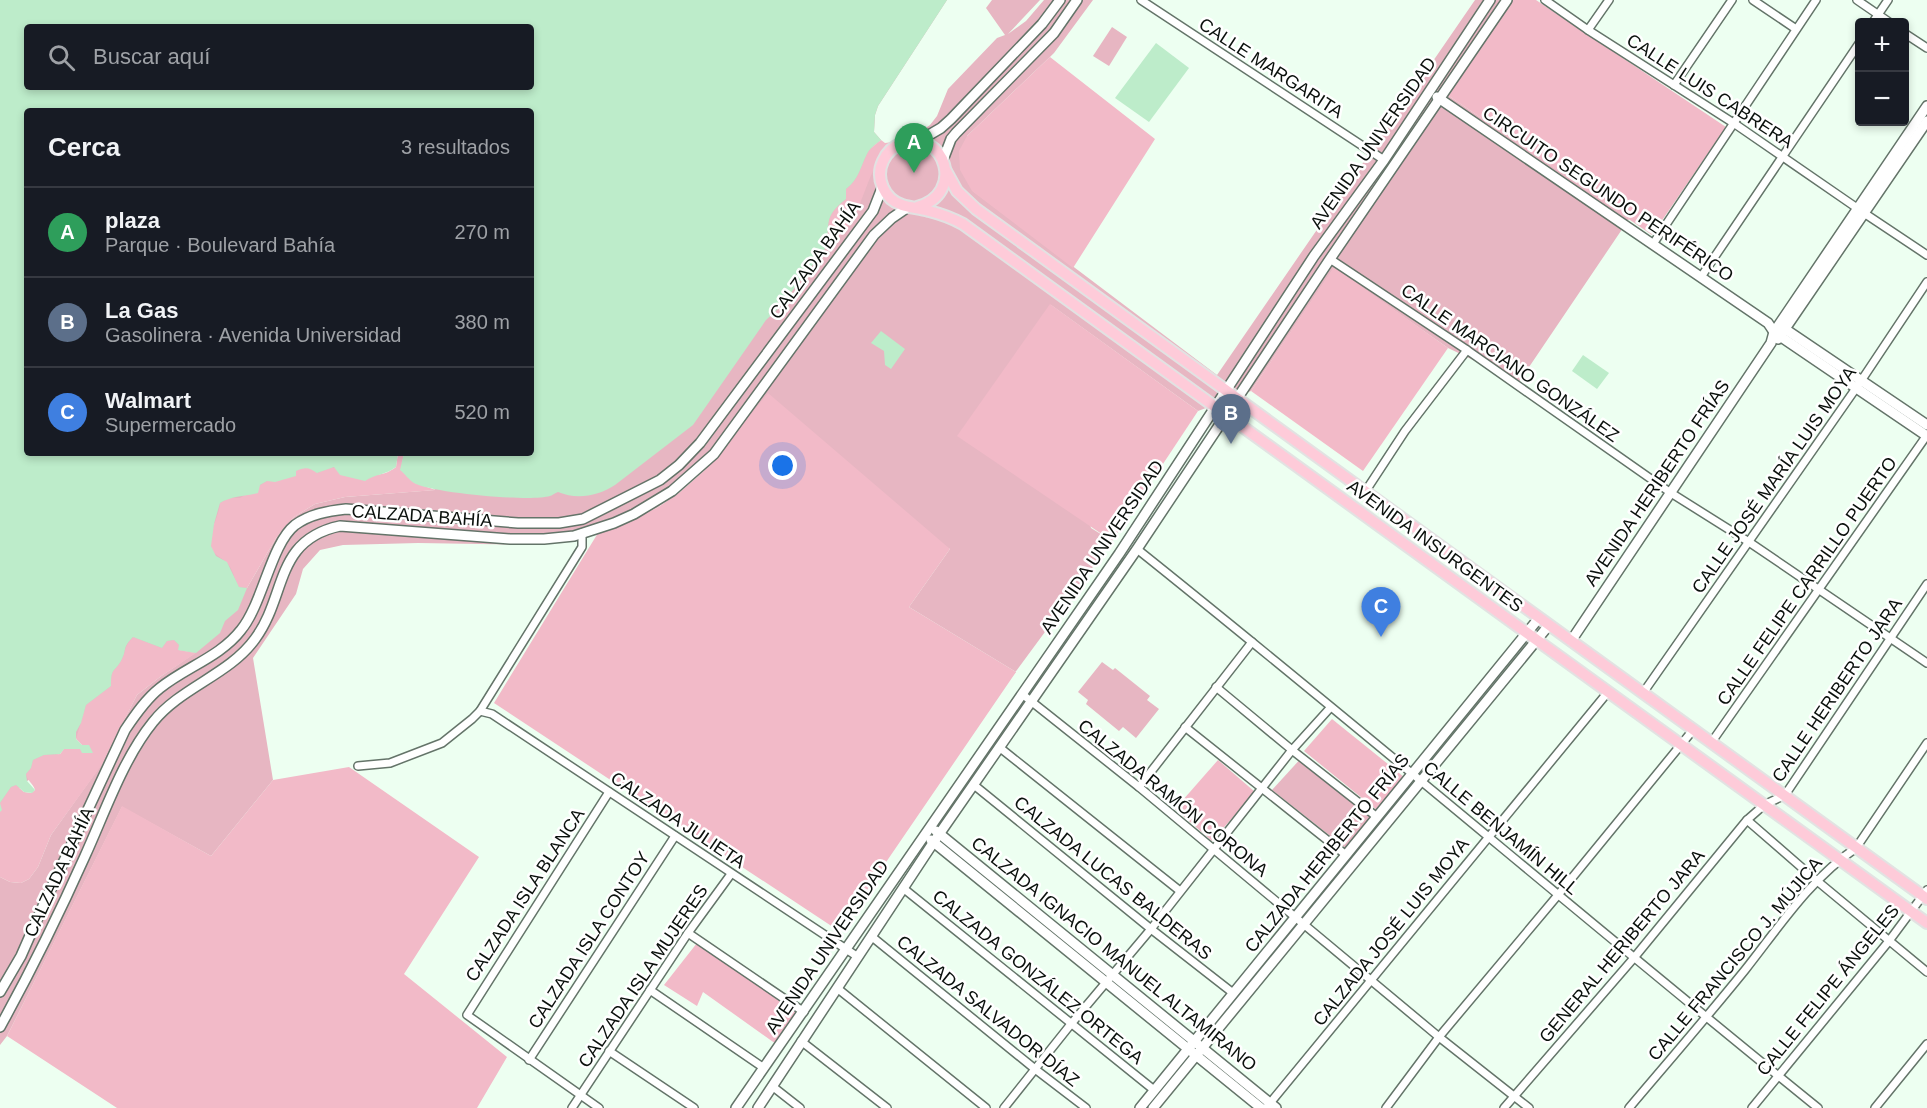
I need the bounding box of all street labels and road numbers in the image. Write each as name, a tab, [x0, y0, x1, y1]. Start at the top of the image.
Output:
street label: CALLE MARGARITA	[1195, 14, 1347, 122]
street label: CALLE LUIS CABRERA	[1623, 30, 1797, 152]
street label: AVENIDA UNIVERSIDAD	[1306, 53, 1440, 233]
street label: CIRCUITO SEGUNDO PERIFÉRICO	[1479, 102, 1737, 286]
street label: CALZADA BAHÍA	[765, 197, 865, 323]
street label: CALLE MARCIANO GONZÁLEZ	[1397, 280, 1623, 446]
street label: CALLE JOSÉ MARÍA LUIS MOYA	[1688, 363, 1860, 597]
street label: AVENIDA HERIBERTO FRÍAS	[1580, 376, 1734, 590]
street label: CALLE FELIPE CARRILLO PUERTO	[1713, 453, 1901, 709]
street label: AVENIDA UNIVERSIDAD	[1036, 457, 1168, 637]
street label: AVENIDA INSURGENTES	[1343, 476, 1527, 616]
street label: CALZADA BAHÍA	[351, 501, 493, 531]
street label: CALLE HERIBERTO JARA	[1768, 594, 1906, 786]
street label: CALZADA RAMÓN CORONA	[1074, 715, 1272, 881]
street label: CALZADA HERIBERTO FRÍAS	[1241, 750, 1413, 956]
street label: CALLE BENJAMÍN HILL	[1419, 757, 1583, 899]
street label: CALZADA JULIETA	[607, 768, 749, 872]
street label: CALZADA LUCAS BALDERAS	[1010, 792, 1216, 964]
street label: CALZADA BAHÍA	[20, 804, 98, 940]
street label: CALZADA ISLA BLANCA	[462, 805, 588, 985]
street label: CALZADA IGNACIO MANUEL ALTAMIRANO	[968, 833, 1260, 1075]
street label: CALZADA JOSÉ LUIS MOYA	[1309, 834, 1473, 1030]
street label: GENERAL HERIBERTO JARA	[1535, 845, 1709, 1047]
street label: CALZADA ISLA CONTOY	[524, 848, 654, 1032]
street label: CALLE FRANCISCO J. MÚJICA	[1643, 853, 1826, 1065]
street label: AVENIDA UNIVERSIDAD	[761, 857, 893, 1037]
street label: CALZADA ISLA MUJERES	[574, 881, 712, 1071]
street label: CALZADA GONZÁLEZ ORTEGA	[929, 886, 1147, 1068]
street label: CALLE FELIPE ÁNGELES	[1753, 901, 1903, 1079]
street label: CALZADA SALVADOR DÍAZ	[893, 931, 1083, 1091]

